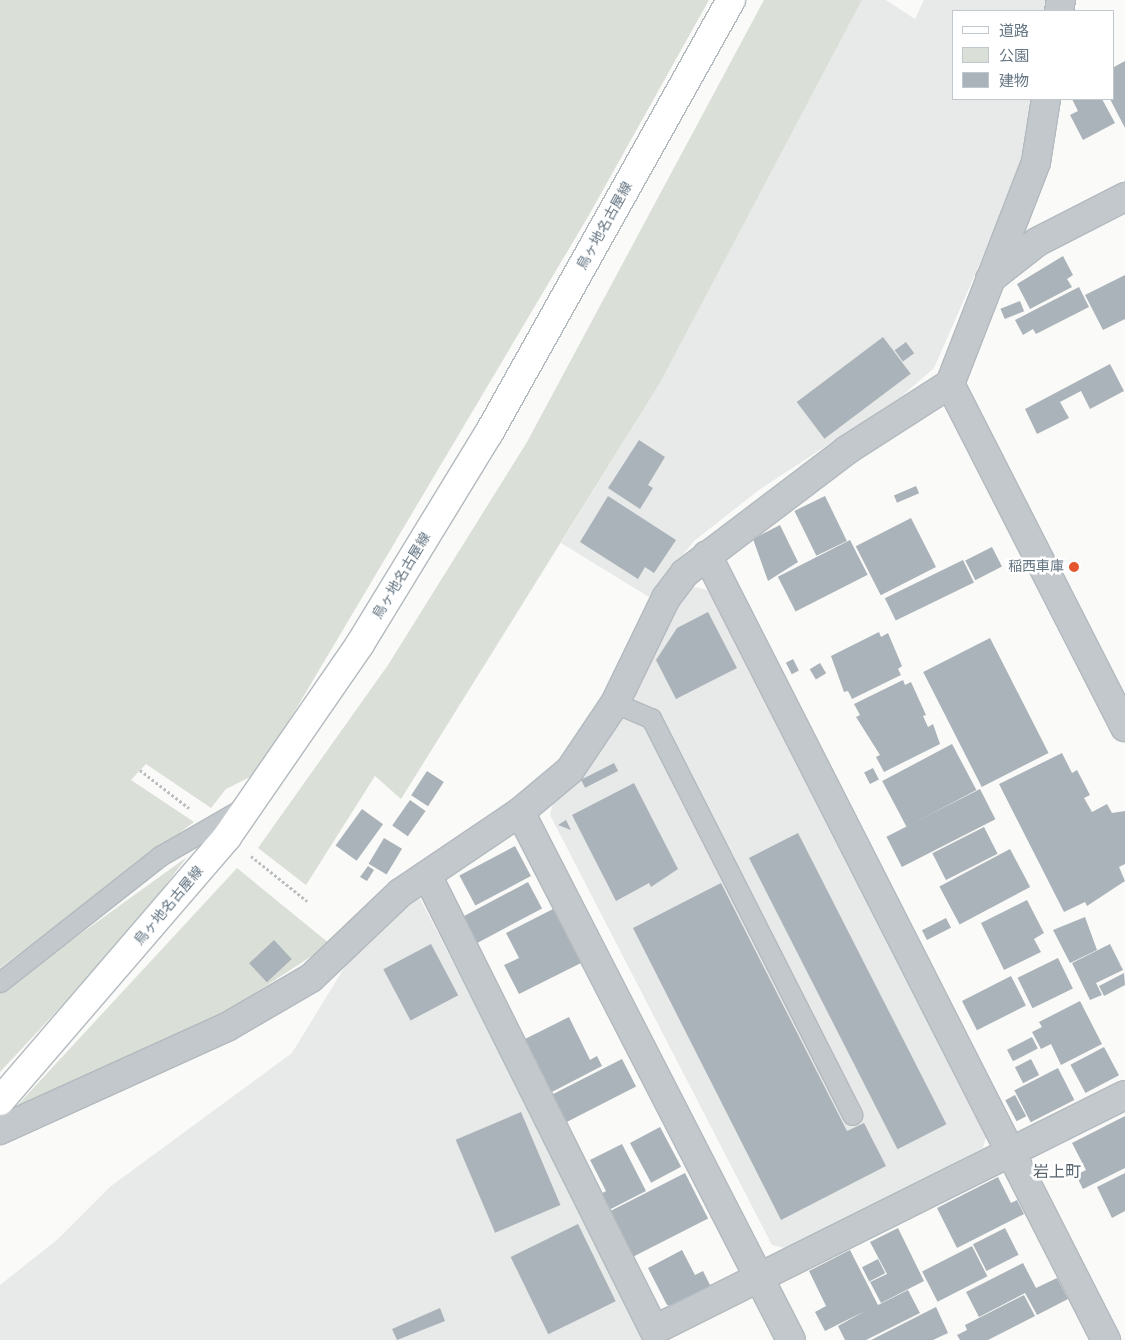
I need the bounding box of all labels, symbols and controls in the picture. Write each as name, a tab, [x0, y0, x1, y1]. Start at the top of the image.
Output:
legend	[952, 10, 1115, 100]
text: 道路	[999, 22, 1029, 40]
text: 公園	[999, 47, 1029, 65]
text: 建物	[999, 72, 1029, 90]
street label: 鳥ヶ地名古屋線	[574, 179, 636, 273]
street label: 鳥ヶ地名古屋線	[370, 530, 434, 622]
place label: 稲西車庫	[1008, 559, 1064, 575]
marker: 稲西車庫	[1068, 561, 1080, 573]
street label: 鳥ヶ地名古屋線	[131, 863, 207, 949]
district label: 岩上町	[1033, 1162, 1081, 1182]

